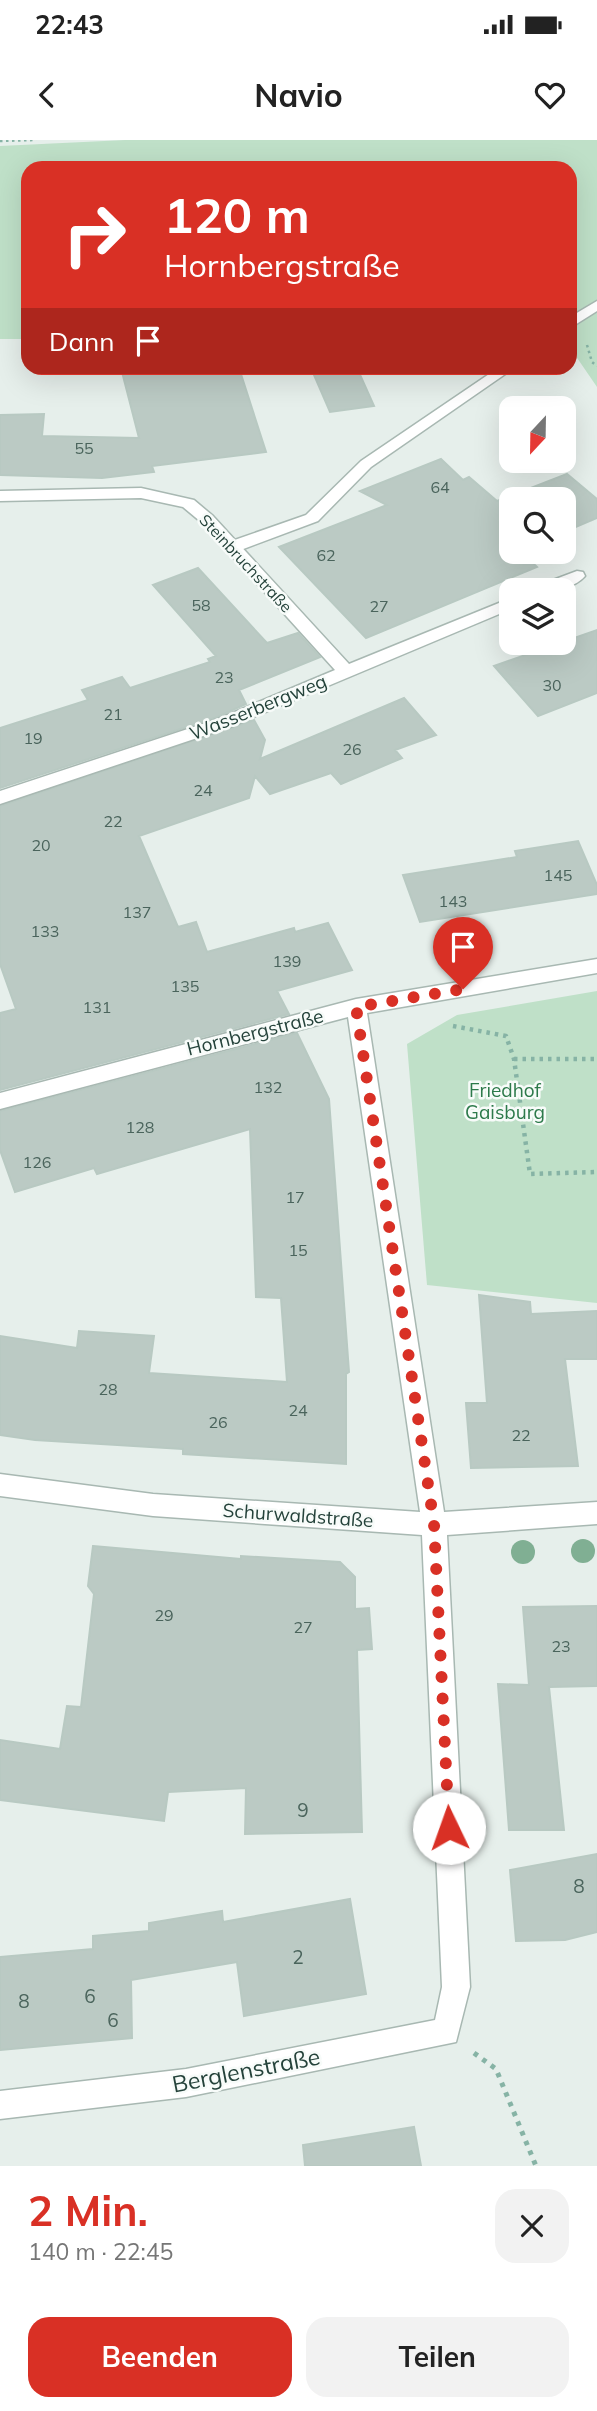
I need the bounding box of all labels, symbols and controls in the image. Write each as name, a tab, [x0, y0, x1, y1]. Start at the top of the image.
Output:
text: 22:43	[35, 8, 104, 41]
text: Navio	[254, 75, 343, 115]
icon: back	[28, 76, 66, 114]
icon: heart	[531, 76, 569, 114]
text: 120 m	[164, 184, 310, 245]
icon: right	[49, 189, 140, 280]
text: Hornbergstraße	[164, 245, 400, 285]
icon: arrive	[129, 322, 167, 360]
text: Dann	[49, 325, 115, 358]
north arrow	[499, 396, 576, 472]
map controls	[499, 396, 576, 655]
house number: 55	[74, 438, 94, 458]
house number: 64	[430, 477, 450, 497]
button: search	[499, 487, 576, 564]
street label: Steinbruchstraße	[195, 510, 297, 616]
house number: 62	[316, 545, 336, 565]
button: layers	[499, 578, 576, 655]
house number: 58	[191, 595, 211, 615]
house number: 27	[369, 596, 389, 616]
house number: 23	[214, 667, 234, 687]
street label: Wasserbergweg	[186, 669, 330, 745]
house number: 30	[542, 675, 562, 695]
house number: 21	[103, 704, 123, 724]
house number: 19	[23, 728, 43, 748]
house number: 26	[342, 739, 362, 759]
house number: 24	[193, 780, 213, 800]
house number: 22	[103, 811, 123, 831]
house number: 20	[31, 835, 51, 855]
house number: 145	[544, 865, 572, 885]
house number: 143	[439, 891, 467, 911]
house number: 137	[123, 902, 151, 922]
pin	[433, 917, 493, 989]
house number: 133	[31, 921, 59, 941]
icon: arrive	[444, 928, 482, 966]
house number: 139	[273, 951, 301, 971]
house number: 135	[171, 976, 199, 996]
house number: 131	[83, 997, 111, 1017]
street label: Hornbergstraße	[184, 1003, 326, 1061]
house number: 132	[254, 1077, 282, 1097]
park label: Friedhof Gaisburg	[465, 1078, 545, 1124]
house number: 128	[126, 1117, 154, 1137]
house number: 126	[23, 1152, 51, 1172]
house number: 17	[285, 1187, 305, 1207]
house number: 15	[288, 1240, 308, 1260]
house number: 28	[98, 1379, 118, 1399]
house number: 24	[288, 1400, 308, 1420]
house number: 26	[208, 1412, 228, 1432]
house number: 22	[511, 1425, 531, 1445]
street label: Schurwaldstraße	[222, 1498, 374, 1532]
house number: 29	[154, 1605, 174, 1625]
house number: 27	[293, 1617, 313, 1637]
house number: 23	[551, 1636, 571, 1656]
position arrow	[412, 1791, 486, 1865]
house number: 9	[297, 1798, 309, 1822]
house number: 8	[573, 1874, 585, 1898]
house number: 2	[292, 1945, 304, 1969]
house number: 6	[84, 1984, 96, 2008]
house number: 8	[18, 1989, 30, 2013]
house number: 6	[107, 2008, 119, 2032]
street label: Berglenstraße	[170, 2041, 322, 2099]
text: 2 Min.	[28, 2184, 148, 2237]
button: close	[495, 2189, 569, 2263]
text: 140 m · 22:45	[28, 2237, 173, 2266]
button: Beenden	[28, 2317, 292, 2397]
button: Teilen	[306, 2317, 569, 2397]

